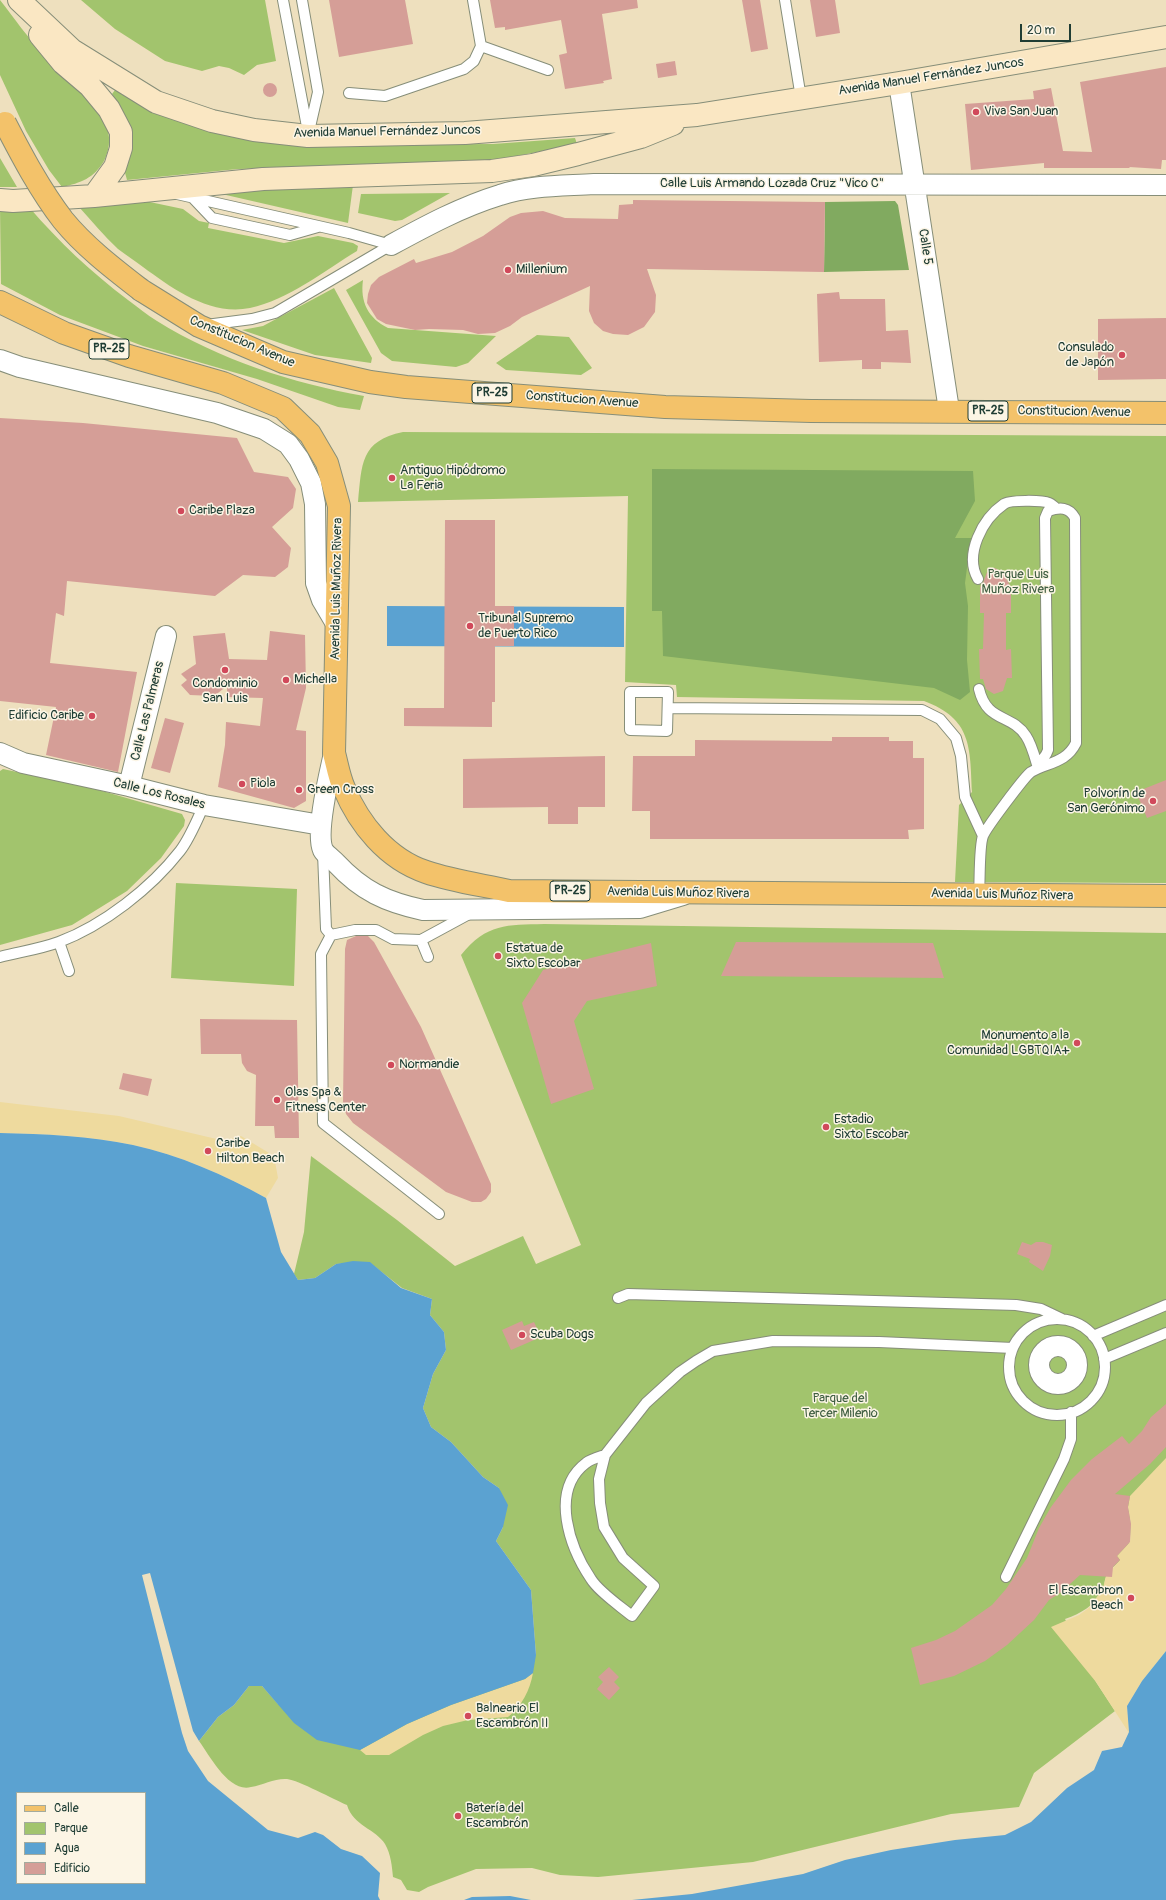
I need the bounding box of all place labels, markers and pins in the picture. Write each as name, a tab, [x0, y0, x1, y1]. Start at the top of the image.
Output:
place label: Viva San Juan	[984, 104, 1058, 120]
marker: Viva San Juan	[971, 107, 981, 117]
place label: Millenium	[516, 262, 567, 278]
marker: Millenium	[503, 265, 513, 275]
place label: Consulado de Japón	[1058, 340, 1114, 371]
marker: Consulado de Japón	[1117, 350, 1127, 360]
place label: Antiguo Hipódromo La Feria	[400, 463, 506, 494]
marker: Antiguo Hipódromo La Feria	[387, 473, 397, 483]
place label: Caribe Plaza	[189, 503, 255, 519]
marker: Caribe Plaza	[176, 506, 186, 516]
place label: Tribunal Supremo de Puerto Rico	[478, 611, 573, 642]
marker: Tribunal Supremo de Puerto Rico	[465, 621, 475, 631]
marker: Condominio San Luis	[220, 665, 230, 675]
place label: Michella	[294, 672, 337, 688]
marker: Michella	[281, 675, 291, 685]
place label: Condominio San Luis	[192, 676, 258, 707]
place label: Edificio Caribe	[8, 708, 84, 724]
marker: Edificio Caribe	[87, 711, 97, 721]
place label: Piola	[250, 776, 276, 792]
marker: Piola	[237, 779, 247, 789]
place label: Green Cross	[307, 782, 374, 798]
marker: Green Cross	[294, 785, 304, 795]
place label: Polvorín de San Gerónimo	[1067, 786, 1145, 817]
marker: Polvorín de San Gerónimo	[1148, 796, 1158, 806]
place label: Estatua de Sixto Escobar	[506, 941, 581, 972]
marker: Estatua de Sixto Escobar	[493, 951, 503, 961]
place label: Monumento a la Comunidad LGBTQIA+	[947, 1028, 1069, 1059]
marker: Monumento a la Comunidad LGBTQIA+	[1072, 1038, 1082, 1048]
place label: Normandie	[399, 1057, 459, 1073]
marker: Normandie	[386, 1060, 396, 1070]
place label: Olas Spa & Fitness Center	[285, 1085, 366, 1116]
marker: Olas Spa & Fitness Center	[272, 1095, 282, 1105]
place label: Estadio Sixto Escobar	[834, 1112, 909, 1143]
marker: Estadio Sixto Escobar	[821, 1122, 831, 1132]
place label: Caribe Hilton Beach	[216, 1136, 284, 1167]
marker: Caribe Hilton Beach	[203, 1146, 213, 1156]
place label: Scuba Dogs	[530, 1327, 593, 1343]
marker: Scuba Dogs	[517, 1330, 527, 1340]
place label: El Escambron Beach	[1049, 1583, 1123, 1614]
marker: El Escambron Beach	[1126, 1593, 1136, 1603]
place label: Balneario El Escambrón II	[476, 1701, 548, 1732]
marker: Balneario El Escambrón II	[463, 1711, 473, 1721]
place label: Batería del Escambrón	[466, 1801, 528, 1832]
marker: Batería del Escambrón	[453, 1811, 463, 1821]

